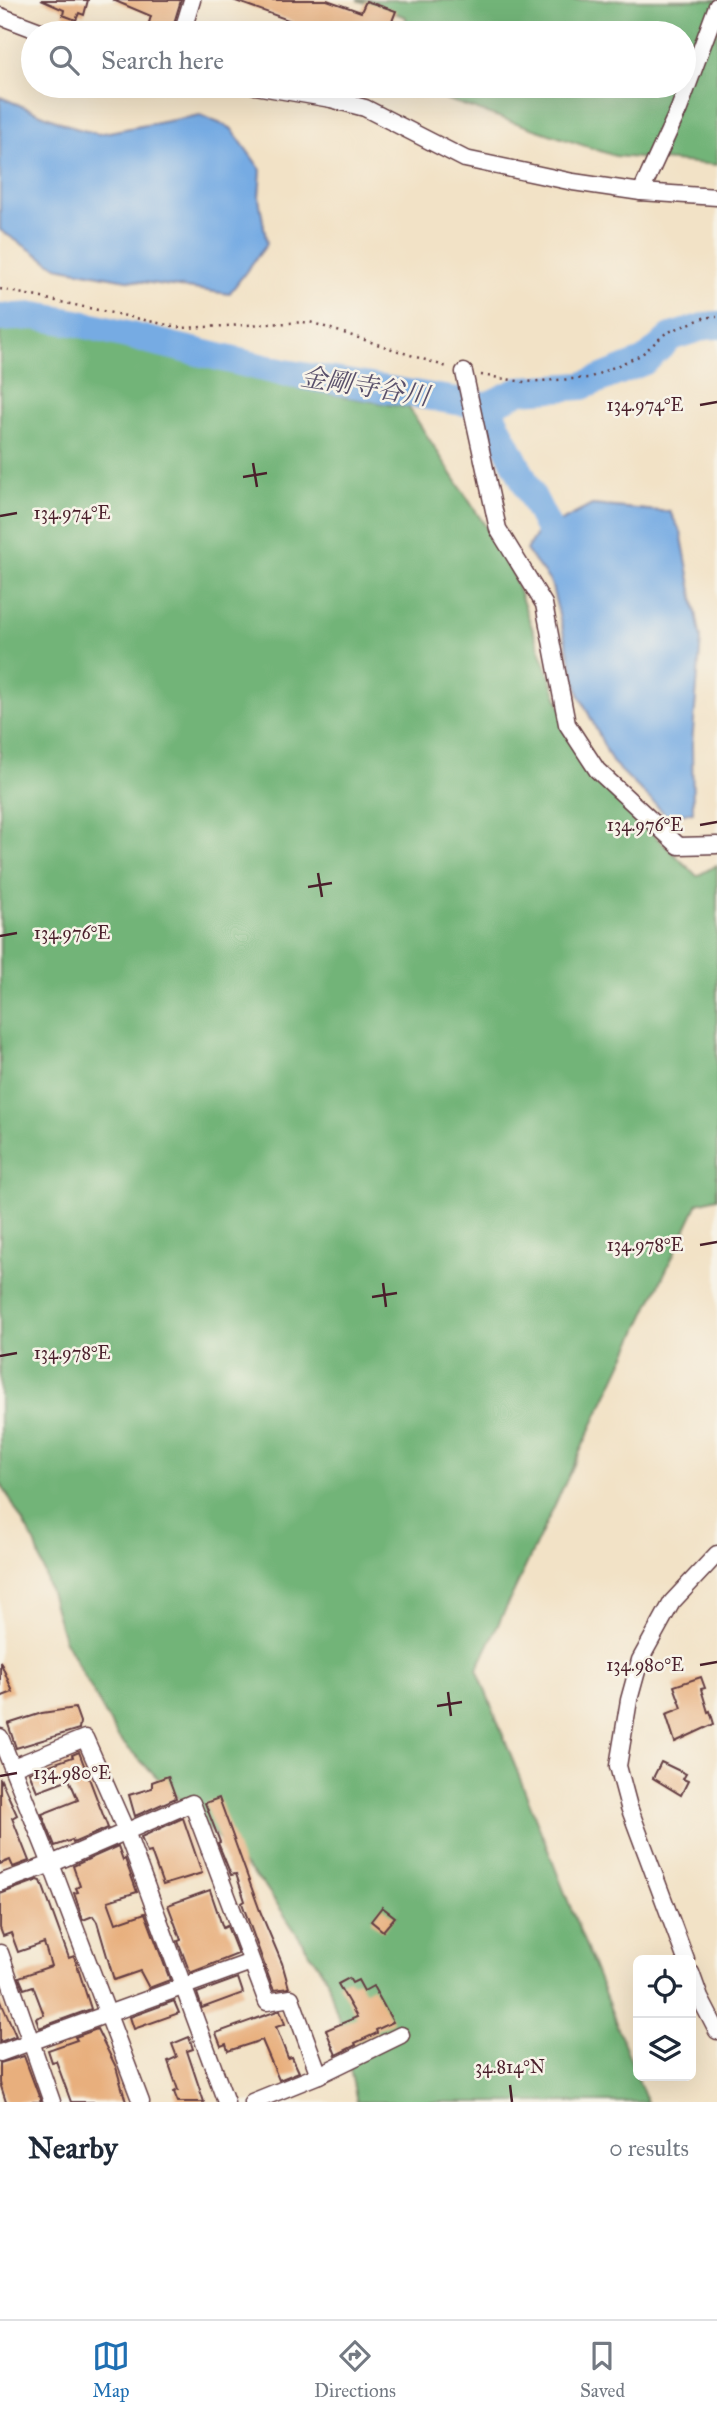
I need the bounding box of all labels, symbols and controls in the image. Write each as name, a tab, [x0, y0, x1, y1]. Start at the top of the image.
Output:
search box	[21, 21, 696, 98]
icon: search	[45, 41, 83, 79]
text: Search here	[101, 44, 224, 76]
water label: 金剛寺谷川	[298, 360, 435, 412]
text: 134.974°E	[607, 394, 683, 416]
text: 134.974°E	[34, 502, 110, 524]
text: 134.976°E	[607, 814, 683, 836]
text: 134.976°E	[34, 922, 110, 944]
text: 134.978°E	[607, 1234, 683, 1256]
text: 134.978°E	[34, 1342, 110, 1364]
text: 134.980°E	[606, 1654, 684, 1676]
text: 134.980°E	[33, 1762, 111, 1784]
map controls	[633, 1955, 696, 2081]
button: locate	[633, 1955, 696, 2018]
button: layers	[633, 2018, 696, 2081]
text: 34.814°N	[475, 2056, 545, 2078]
text: Nearby	[28, 2130, 118, 2166]
text: 0 results	[609, 2134, 689, 2162]
tab: Map	[92, 2337, 130, 2402]
tab: Directions	[314, 2337, 396, 2402]
tab: Saved	[580, 2337, 625, 2402]

